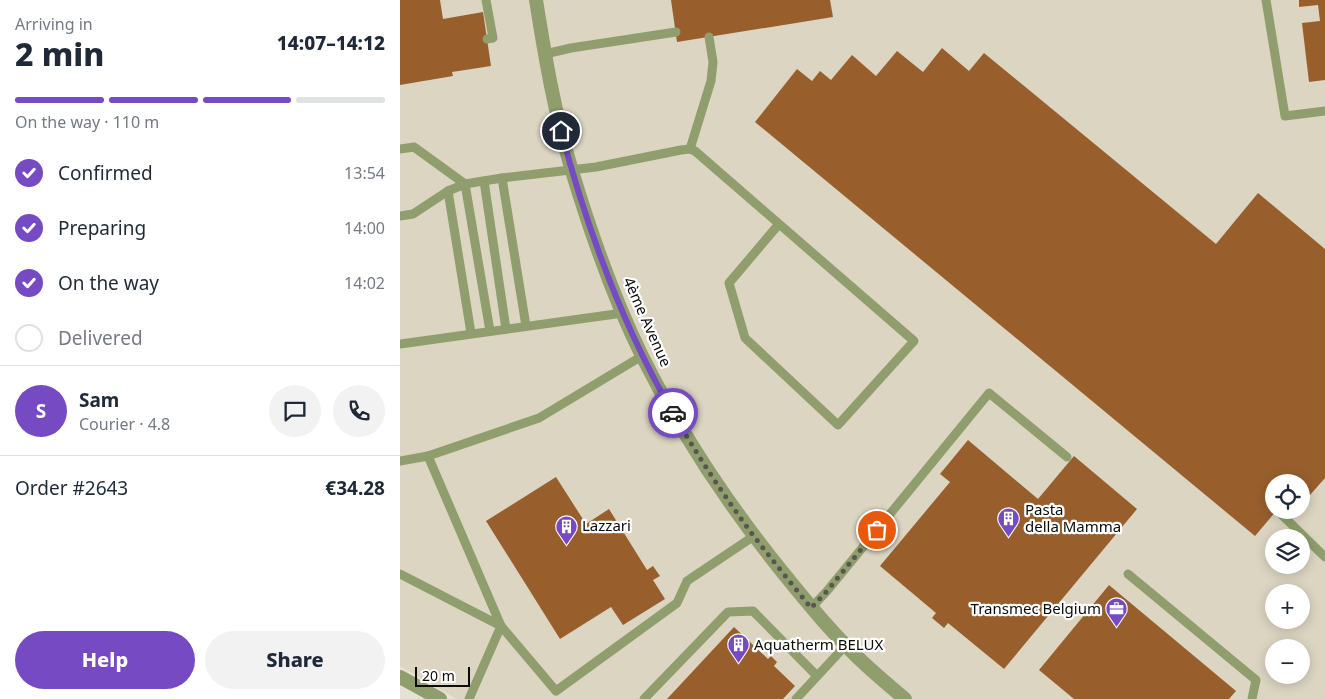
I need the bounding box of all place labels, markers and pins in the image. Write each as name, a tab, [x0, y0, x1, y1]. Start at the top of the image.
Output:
pin	[540, 110, 582, 152]
place label: Pasta della Mamma	[1025, 499, 1121, 536]
building icon: Pasta della Mamma	[997, 507, 1021, 538]
pin	[856, 509, 898, 551]
building icon: Lazzari	[554, 514, 578, 545]
place label: Lazzari	[582, 515, 631, 535]
office icon: Transmec Belgium	[1105, 597, 1129, 628]
place label: Transmec Belgium	[971, 598, 1101, 618]
building icon: Aquatherm BELUX	[726, 633, 750, 664]
place label: Aquatherm BELUX	[754, 634, 884, 654]

